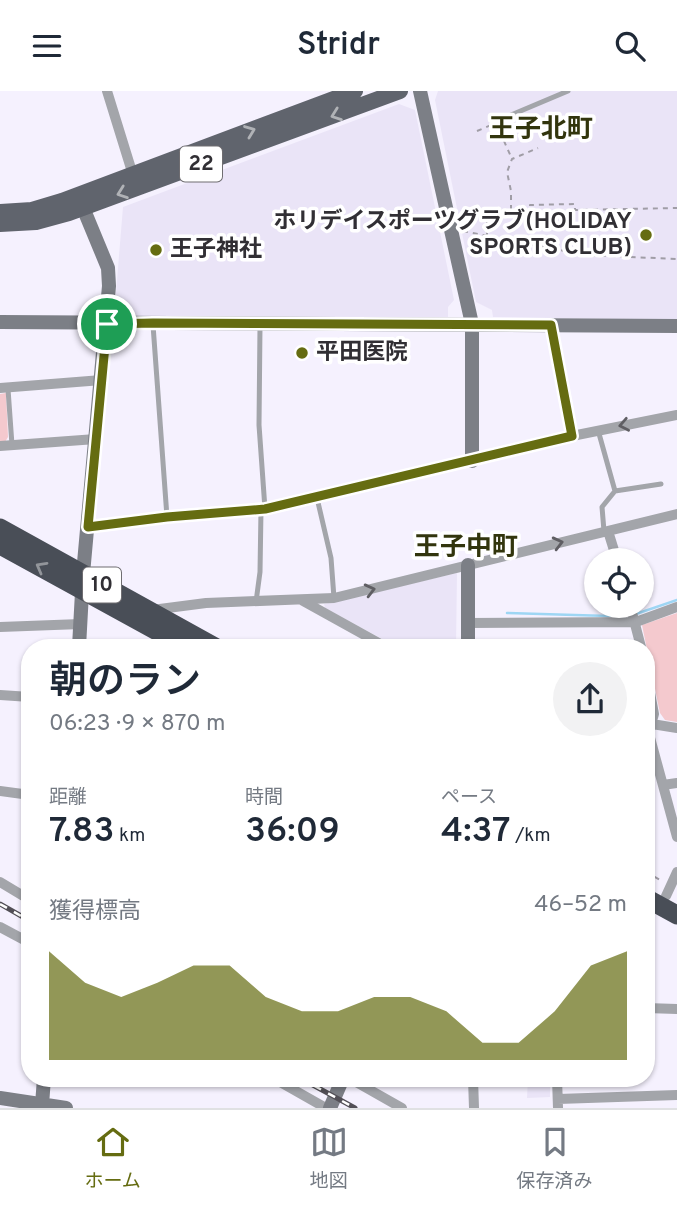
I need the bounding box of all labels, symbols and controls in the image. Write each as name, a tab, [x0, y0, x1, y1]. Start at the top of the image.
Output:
text: Stridr	[297, 26, 380, 66]
icon: menu	[28, 27, 66, 65]
icon: search	[611, 27, 649, 65]
one-way arrow	[330, 106, 342, 120]
district label: 王子北町	[489, 114, 593, 147]
one-way arrow	[244, 125, 256, 139]
road number: 22	[180, 147, 222, 181]
one-way arrow	[117, 185, 129, 199]
place label: ホリデイスポーツグラブ(HOLIDAY SPORTS CLUB)	[273, 208, 632, 263]
marker: ホリデイスポーツグラブ(HOLIDAY SPORTS CLUB)	[638, 227, 654, 243]
place label: 王子神社	[170, 236, 262, 265]
marker: 王子神社	[148, 242, 164, 258]
pin	[77, 294, 137, 354]
icon: arrive	[88, 305, 126, 343]
place label: 平田医院	[316, 339, 408, 368]
marker: 平田医院	[294, 345, 310, 361]
one-way arrow	[618, 417, 630, 432]
district label: 王子中町	[414, 532, 518, 565]
one-way arrow	[552, 537, 564, 551]
map controls	[584, 548, 654, 618]
button: locate	[584, 548, 654, 618]
one-way arrow	[35, 562, 48, 575]
road number: 10	[83, 567, 121, 603]
one-way arrow	[364, 583, 376, 598]
text: 朝のラン	[49, 659, 201, 708]
button: share	[553, 662, 627, 736]
text: 06:23 · 9 × 870 m	[49, 710, 226, 739]
text: 距離	[49, 786, 87, 810]
text: 時間	[245, 786, 283, 810]
text: ペース	[441, 786, 497, 810]
text: 7.83	[49, 810, 115, 854]
text: 36:09	[245, 810, 340, 854]
text: 4:37	[441, 810, 511, 854]
text: km	[115, 824, 145, 848]
text: /km	[511, 824, 551, 848]
text: 46–52 m	[534, 891, 627, 920]
text: 獲得標高	[49, 898, 141, 927]
tab: ホーム	[84, 1123, 141, 1194]
tab: 地図	[310, 1123, 348, 1194]
tab: 保存済み	[517, 1123, 593, 1194]

